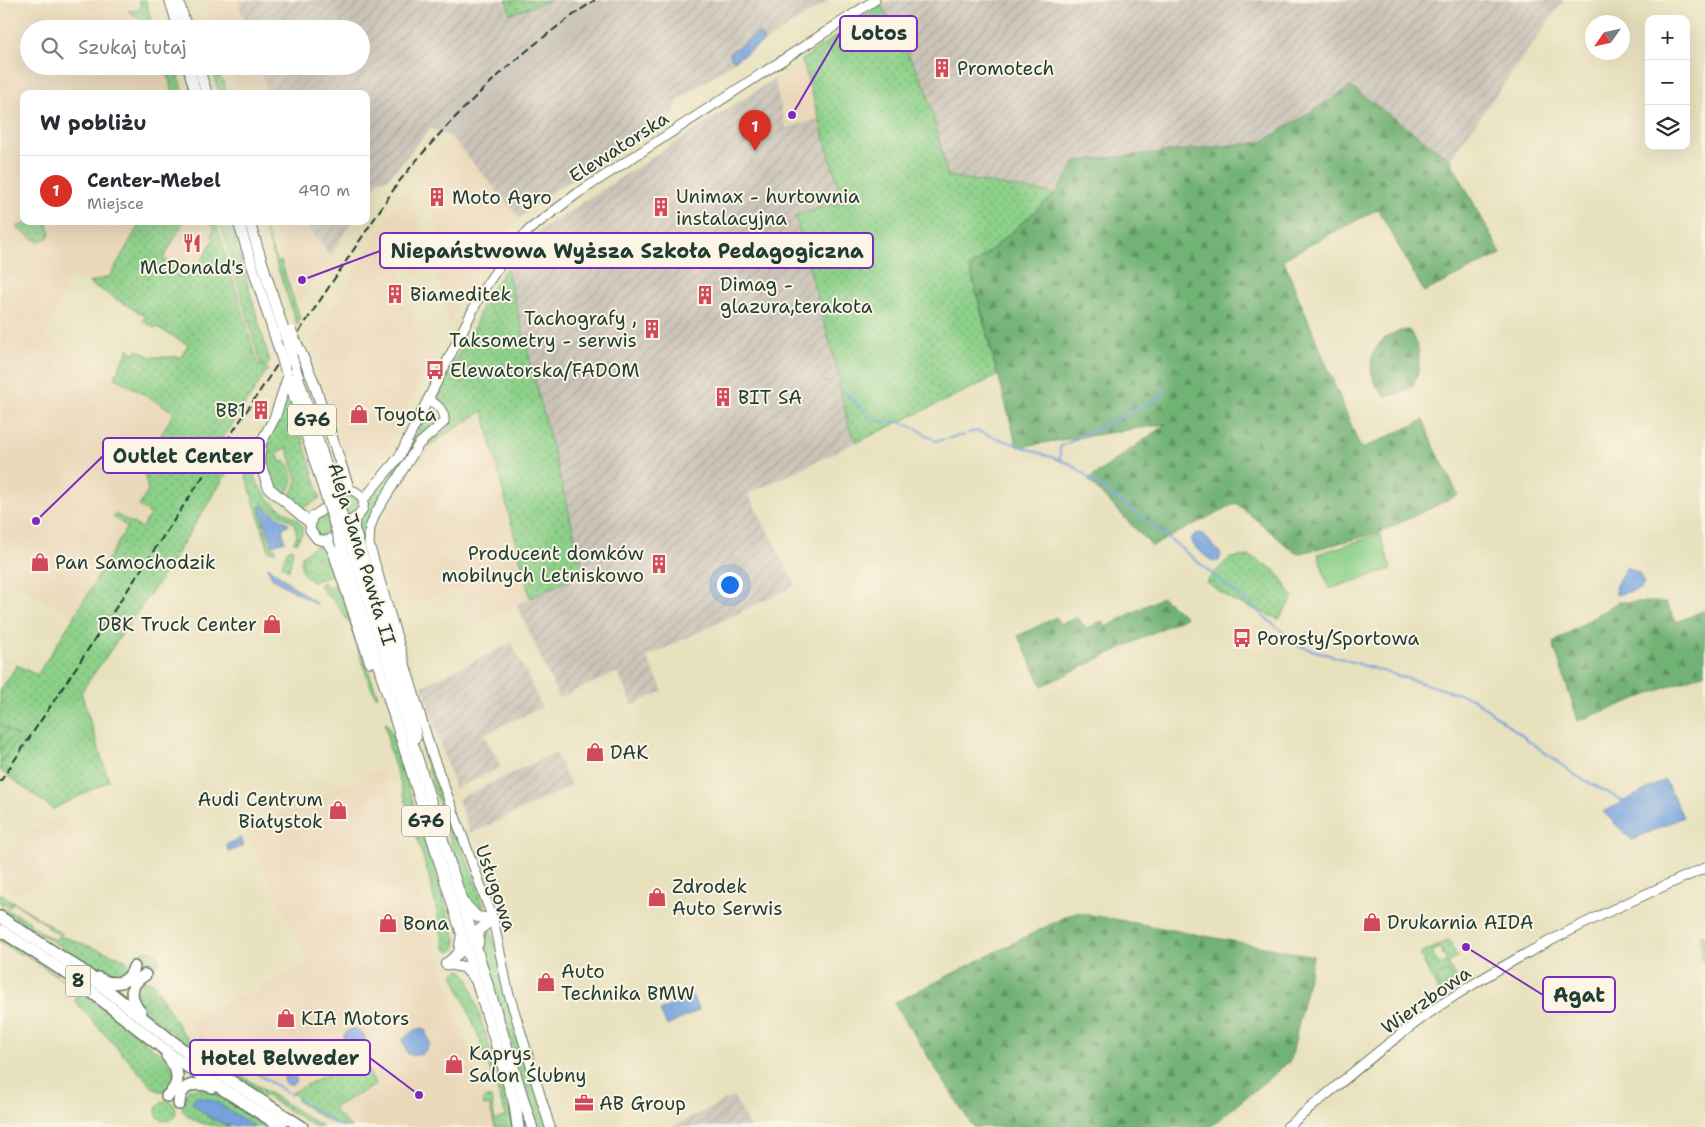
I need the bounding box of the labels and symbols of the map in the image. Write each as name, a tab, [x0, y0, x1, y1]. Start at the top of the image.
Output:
north arrow	[1585, 15, 1630, 60]
callout: Lotos	[840, 16, 917, 51]
text: Lotos	[851, 20, 907, 46]
place label: Promotech	[957, 56, 1054, 81]
building icon: Promotech	[931, 57, 953, 79]
street label: Elewatorska	[564, 105, 674, 188]
pin: 1	[739, 110, 771, 151]
place label: Unimax - hurtownia instalacyjna	[676, 184, 860, 231]
place label: Moto Agro	[452, 185, 552, 210]
building icon: Moto Agro	[426, 186, 448, 208]
building icon: Unimax - hurtownia instalacyjna	[650, 196, 672, 218]
restaurant icon: McDonald's	[181, 232, 203, 254]
callout: Niepaństwowa Wyższa Szkoła Pedagogiczna	[380, 233, 873, 268]
text: Niepaństwowa Wyższa Szkoła Pedagogiczna	[390, 238, 864, 264]
place label: McDonald's	[140, 255, 244, 280]
place label: Dimag - glazura,terakota	[720, 272, 873, 319]
place label: Biameditek	[410, 282, 512, 307]
building icon: Biameditek	[384, 283, 406, 305]
building icon: Dimag - glazura,terakota	[694, 284, 716, 306]
place label: Tachografy , Taksometry - serwis	[449, 306, 637, 353]
building icon: Tachografy , Taksometry - serwis	[641, 318, 663, 340]
place label: Elewatorska/FADOM	[450, 358, 639, 383]
bus stop icon: Elewatorska/FADOM	[424, 359, 446, 381]
place label: BIT SA	[738, 385, 802, 410]
building icon: BIT SA	[712, 386, 734, 408]
place label: BB1	[215, 398, 246, 423]
building icon: BB1	[250, 399, 272, 421]
place label: Toyota	[374, 402, 437, 427]
shop icon: Toyota	[348, 403, 370, 425]
road number: 676	[288, 404, 336, 436]
callout: Outlet Center	[103, 438, 264, 473]
text: Outlet Center	[112, 443, 254, 469]
street label: Aleja Jana Pawła II	[322, 459, 402, 649]
place label: Producent domków mobilnych Letniskowo	[441, 541, 644, 588]
place label: Pan Samochodzik	[55, 550, 216, 575]
shop icon: Pan Samochodzik	[29, 551, 51, 573]
building icon: Producent domków mobilnych Letniskowo	[648, 553, 670, 575]
your location	[717, 572, 743, 598]
place label: DBK Truck Center	[98, 612, 257, 637]
shop icon: DBK Truck Center	[261, 613, 283, 635]
place label: Porosły/Sportowa	[1257, 626, 1420, 651]
bus stop icon: Porosły/Sportowa	[1231, 627, 1253, 649]
place label: DAK	[610, 740, 648, 765]
shop icon: DAK	[584, 741, 606, 763]
place label: Audi Centrum Białystok	[197, 787, 323, 834]
shop icon: Audi Centrum Białystok	[327, 799, 349, 821]
road number: 676	[402, 806, 450, 836]
street label: Usługowa	[470, 841, 523, 935]
place label: Zdrodek Auto Serwis	[672, 874, 783, 921]
shop icon: Zdrodek Auto Serwis	[646, 886, 668, 908]
place label: Drukarnia AIDA	[1387, 910, 1534, 935]
place label: Bona	[403, 911, 449, 936]
shop icon: Drukarnia AIDA	[1361, 911, 1383, 933]
shop icon: Bona	[377, 912, 399, 934]
place label: Auto Technika BMW	[561, 959, 695, 1006]
street label: Wierzbowa	[1376, 960, 1476, 1040]
road number: 8	[66, 966, 90, 996]
shop icon: Auto Technika BMW	[535, 971, 557, 993]
callout: Agat	[1543, 977, 1615, 1012]
text: Agat	[1553, 982, 1605, 1008]
place label: KIA Motors	[301, 1006, 410, 1031]
shop icon: KIA Motors	[275, 1007, 297, 1029]
callout: Hotel Belweder	[190, 1040, 370, 1075]
place label: Kaprys Salon Ślubny	[469, 1041, 586, 1088]
text: Hotel Belweder	[200, 1045, 360, 1071]
shop icon: Kaprys Salon Ślubny	[443, 1053, 465, 1075]
place label: AB Group	[599, 1091, 686, 1116]
office icon: AB Group	[573, 1092, 595, 1114]

